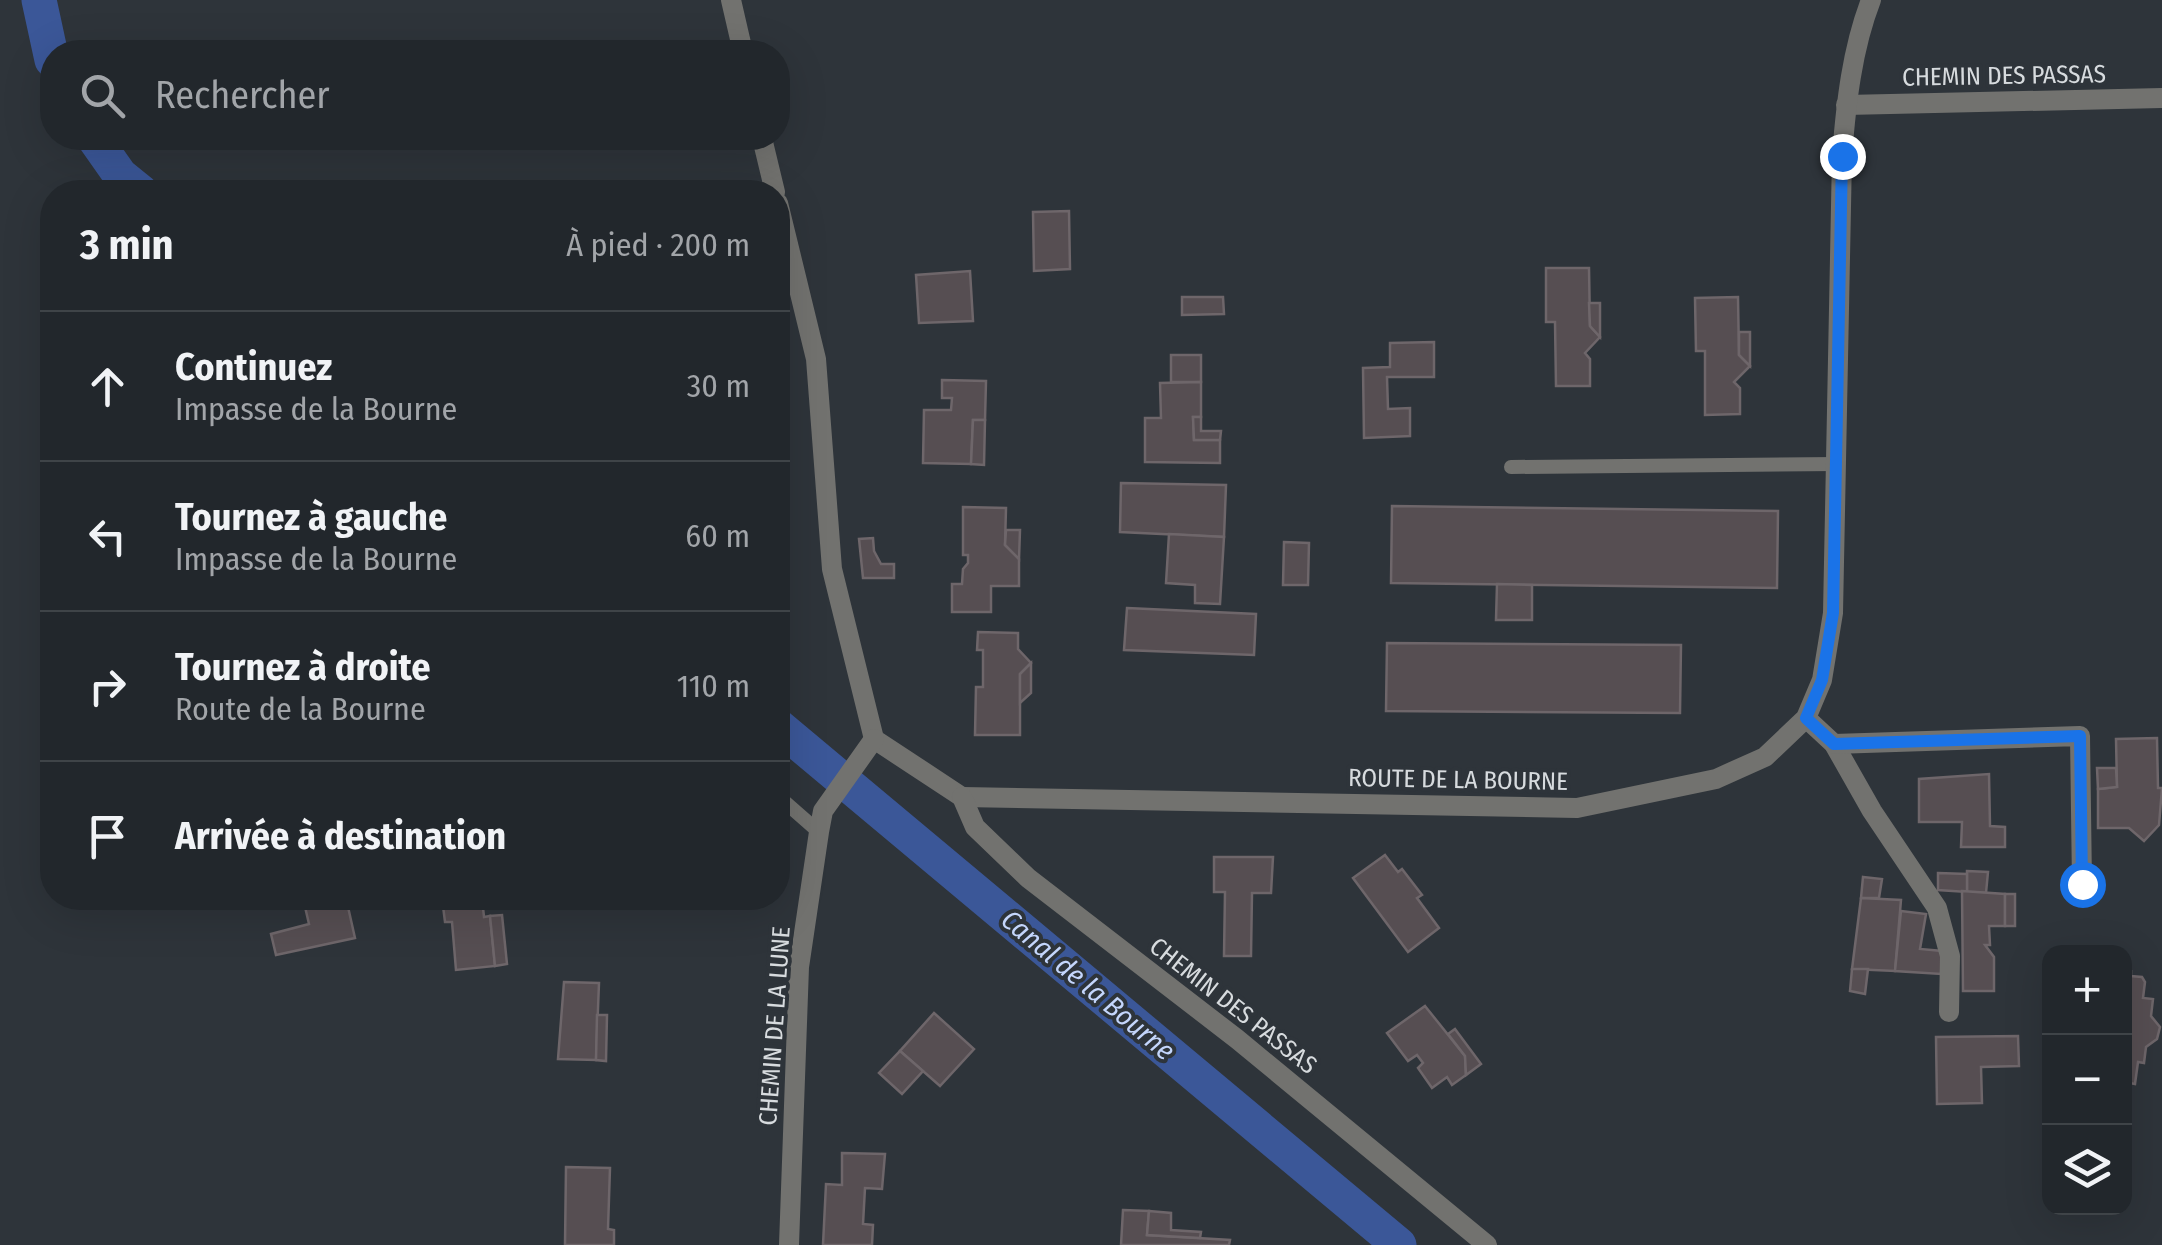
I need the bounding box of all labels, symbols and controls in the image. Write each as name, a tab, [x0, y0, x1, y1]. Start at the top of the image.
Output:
search box	[40, 40, 790, 150]
street label: CHEMIN DES PASSAS	[1902, 59, 2106, 93]
icon: search	[75, 68, 130, 123]
text: Rechercher	[155, 72, 330, 118]
route end	[1820, 134, 1866, 180]
text: 3 min	[80, 220, 174, 270]
text: À pied · 200 m	[566, 226, 750, 264]
text: Continuez	[175, 344, 332, 390]
icon: ahead	[80, 359, 135, 414]
text: 30 m	[687, 367, 750, 405]
text: Impasse de la Bourne	[175, 390, 457, 428]
text: Tournez à gauche	[175, 494, 447, 540]
icon: left	[80, 509, 135, 564]
text: 60 m	[685, 517, 750, 555]
text: Impasse de la Bourne	[175, 540, 457, 578]
text: Tournez à droite	[175, 644, 431, 690]
icon: right	[80, 659, 135, 714]
text: 110 m	[677, 667, 750, 705]
text: Route de la Bourne	[175, 690, 426, 728]
street label: ROUTE DE LA BOURNE	[1348, 763, 1568, 797]
icon: arrive	[80, 809, 135, 864]
text: Arrivée à destination	[175, 813, 506, 859]
route start	[2060, 862, 2106, 908]
water label: Canal de la Bourne	[995, 903, 1181, 1067]
street label: CHEMIN DE LA LUNE	[753, 926, 797, 1126]
street label: CHEMIN DES PASSAS	[1143, 931, 1323, 1081]
map controls	[2042, 945, 2132, 1215]
button: +	[2042, 945, 2132, 1035]
button: −	[2042, 1035, 2132, 1125]
button: layers	[2042, 1125, 2132, 1215]

